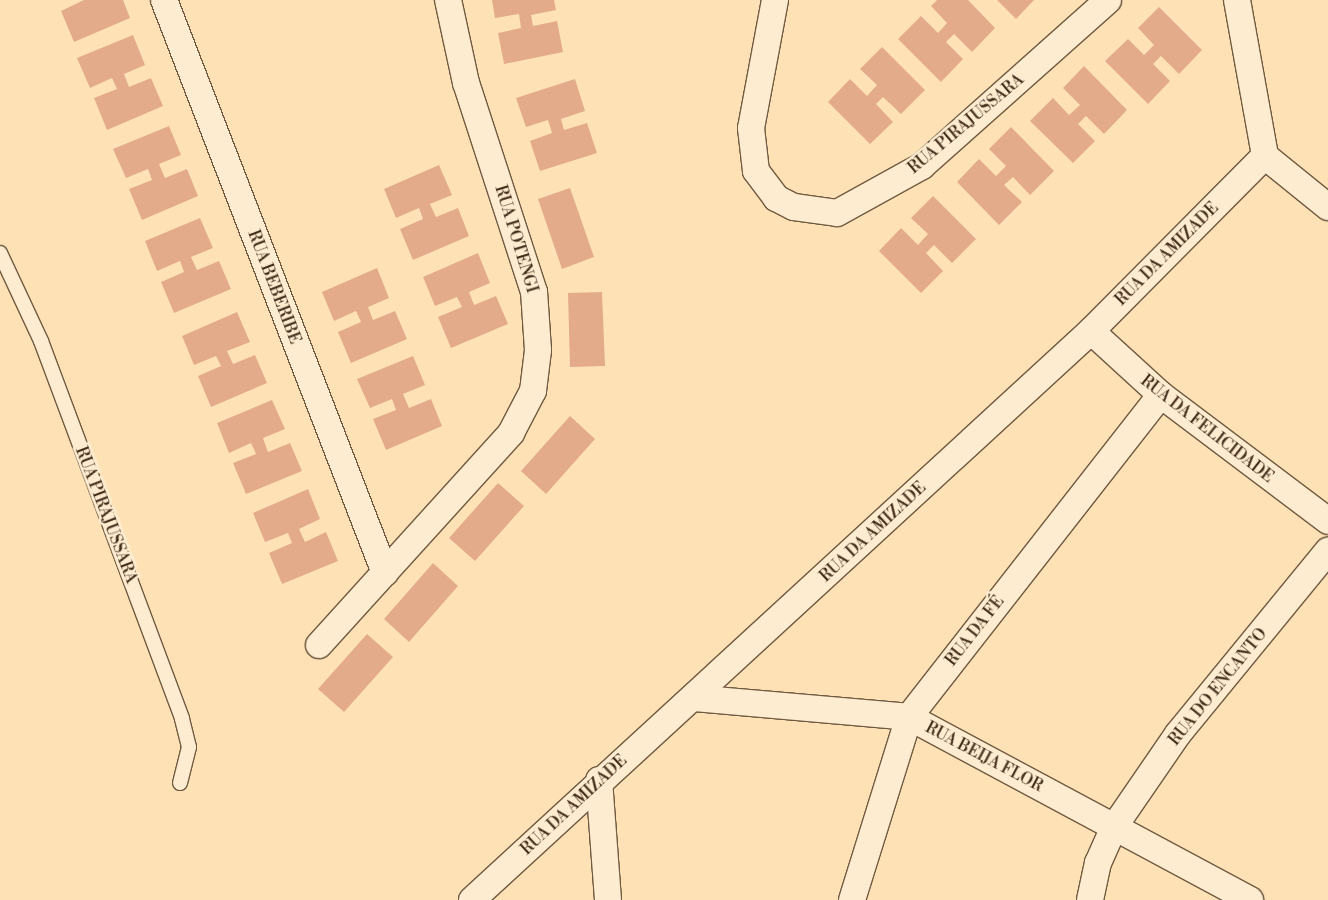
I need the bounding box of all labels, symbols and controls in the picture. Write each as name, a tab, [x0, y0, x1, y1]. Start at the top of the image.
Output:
street label: RUA PIRAJUSSARA	[904, 70, 1028, 178]
street label: RUA POTENGI	[491, 183, 541, 295]
street label: RUA DA AMIZADE	[1111, 198, 1223, 310]
street label: RUA BEBERIBE	[244, 227, 304, 347]
street label: RUA DA FELICIDADE	[1137, 371, 1277, 487]
street label: RUA PIRAJUSSARA	[71, 444, 141, 586]
street label: RUA DA AMIZADE	[816, 478, 930, 586]
street label: RUA DA FÉ	[942, 592, 1008, 670]
street label: RUA DO ENCANTO	[1165, 625, 1271, 749]
street label: RUA BEIJA FLOR	[922, 718, 1046, 796]
street label: RUA DA AMIZADE	[517, 751, 631, 859]

